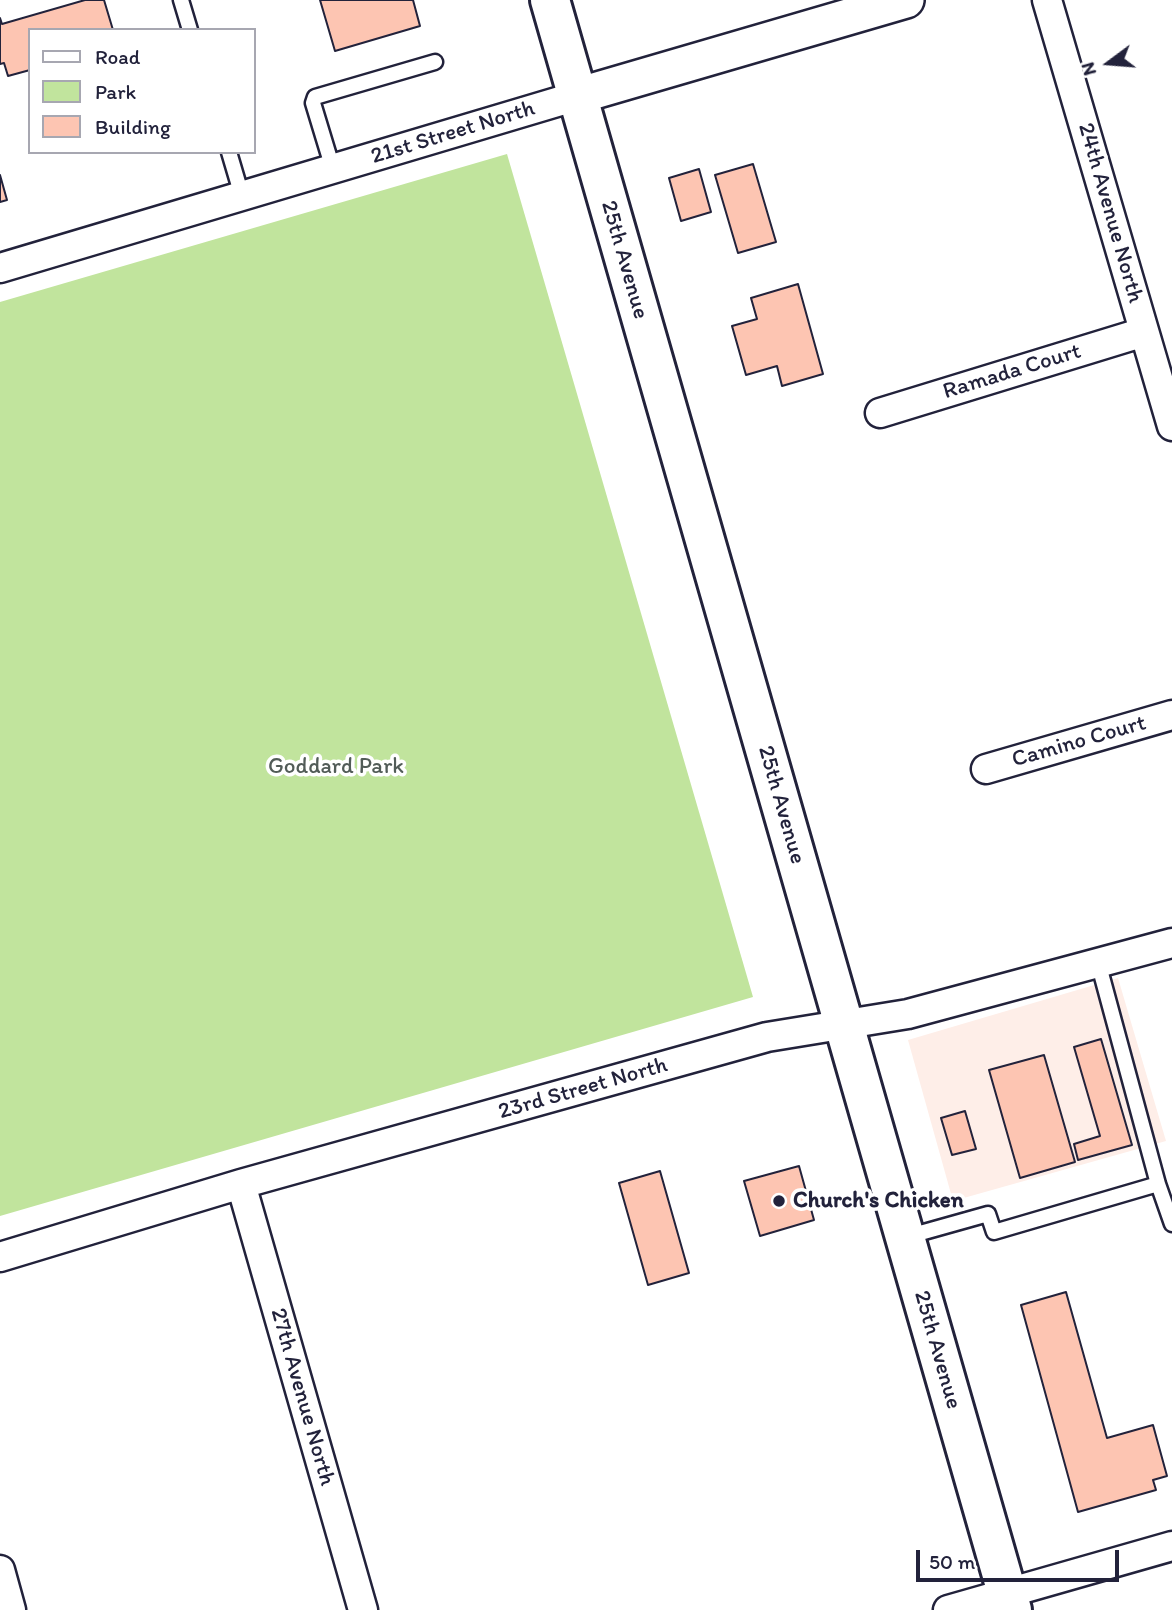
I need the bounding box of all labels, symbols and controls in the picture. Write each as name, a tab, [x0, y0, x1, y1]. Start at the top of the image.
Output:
legend	[28, 28, 256, 154]
north arrow	[1074, 28, 1144, 98]
text: Road	[95, 44, 140, 69]
text: N	[1076, 60, 1101, 78]
text: Park	[95, 79, 136, 104]
street label: 21st Street North	[368, 95, 538, 171]
text: Building	[95, 114, 171, 139]
street label: 24th Avenue North	[1071, 120, 1149, 306]
street label: 25th Avenue	[594, 198, 654, 322]
street label: Ramada Court	[940, 338, 1084, 406]
street label: Camino Court	[1009, 710, 1149, 774]
street label: 25th Avenue	[751, 743, 811, 867]
park label: Goddard Park	[268, 753, 404, 781]
street label: 23rd Street North	[495, 1052, 671, 1126]
place label: Church's Chicken	[793, 1187, 964, 1215]
marker: Church's Chicken	[771, 1193, 787, 1209]
street label: 25th Avenue	[907, 1288, 967, 1412]
street label: 27th Avenue North	[263, 1305, 341, 1489]
scale bar	[920, 1536, 1123, 1580]
text: 50 m	[929, 1549, 975, 1574]

